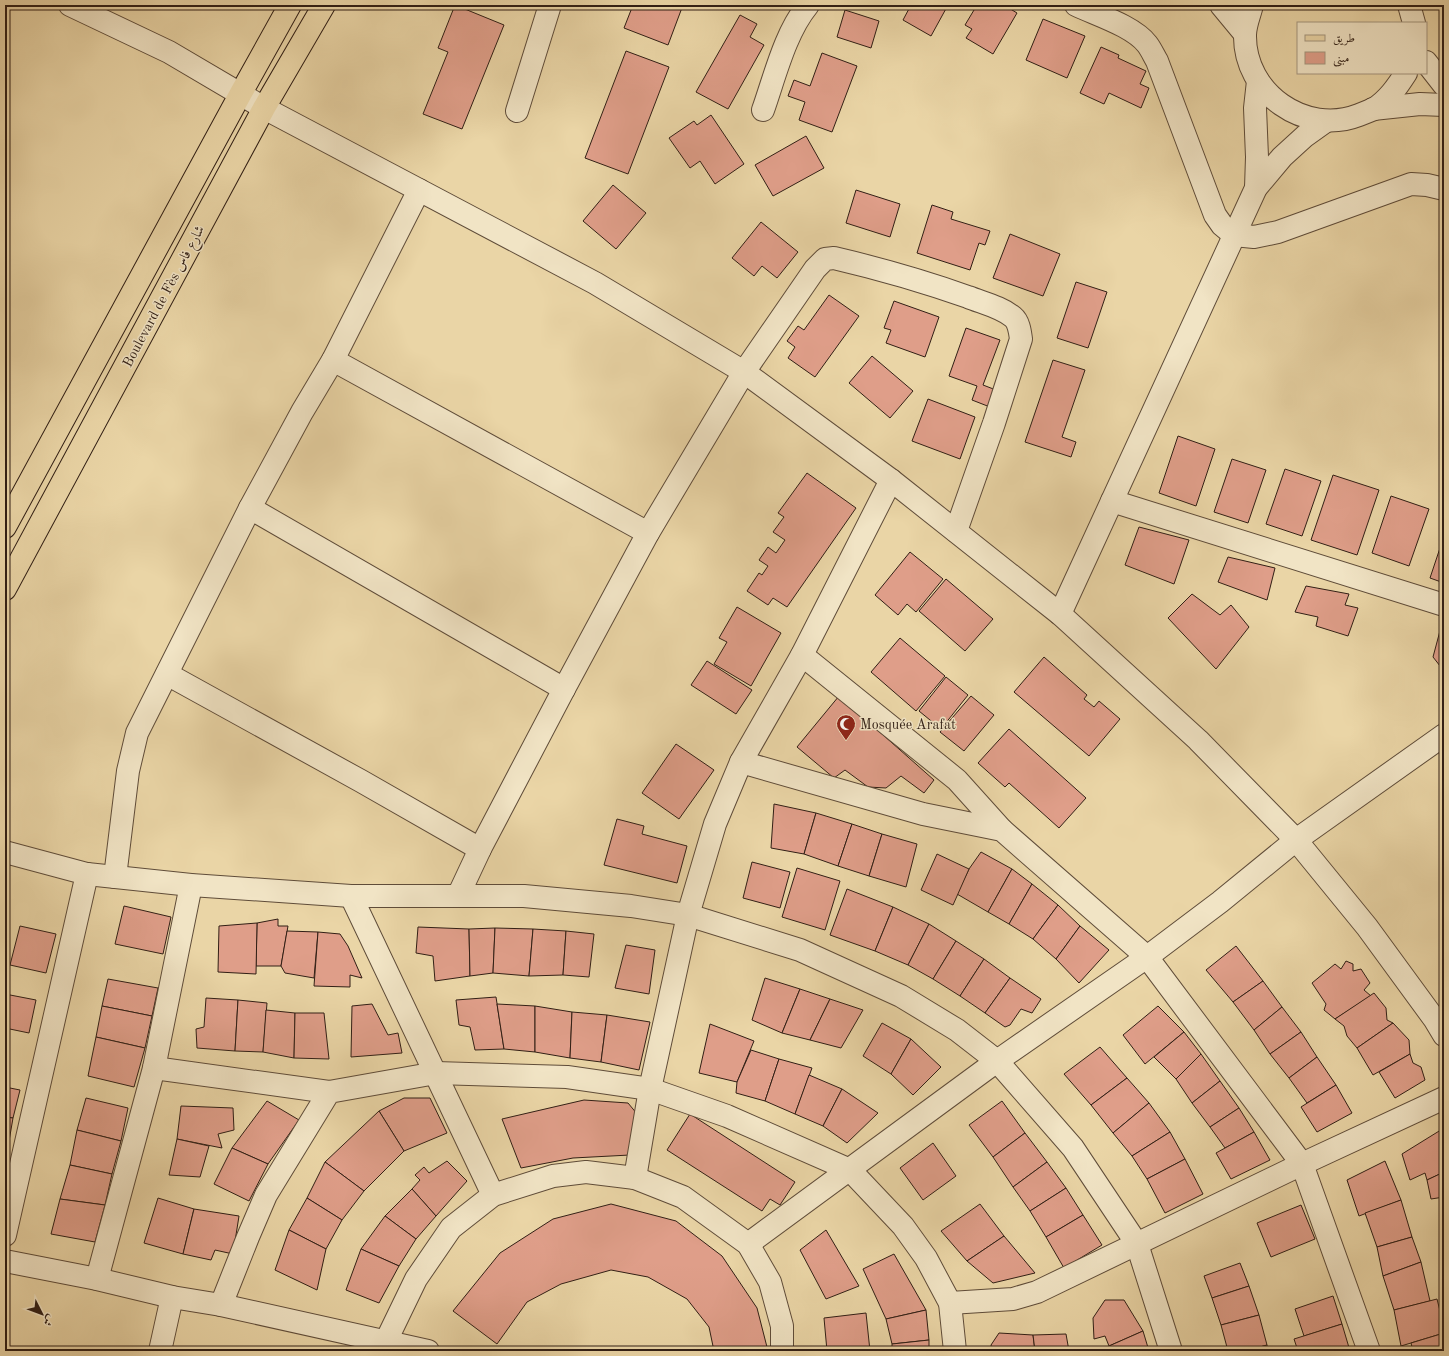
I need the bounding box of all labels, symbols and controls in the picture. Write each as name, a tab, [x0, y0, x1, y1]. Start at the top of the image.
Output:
legend	[1297, 22, 1427, 74]
text: طريق	[1333, 33, 1355, 46]
text: مبنى	[1333, 53, 1349, 67]
street label: Boulevard de Fès شارع فاس	[121, 223, 211, 371]
mosque icon: Mosquée Arafat	[835, 713, 857, 741]
place label: Mosquée Arafat	[860, 718, 956, 732]
north arrow	[22, 1294, 62, 1334]
text: ش	[41, 1312, 56, 1327]

